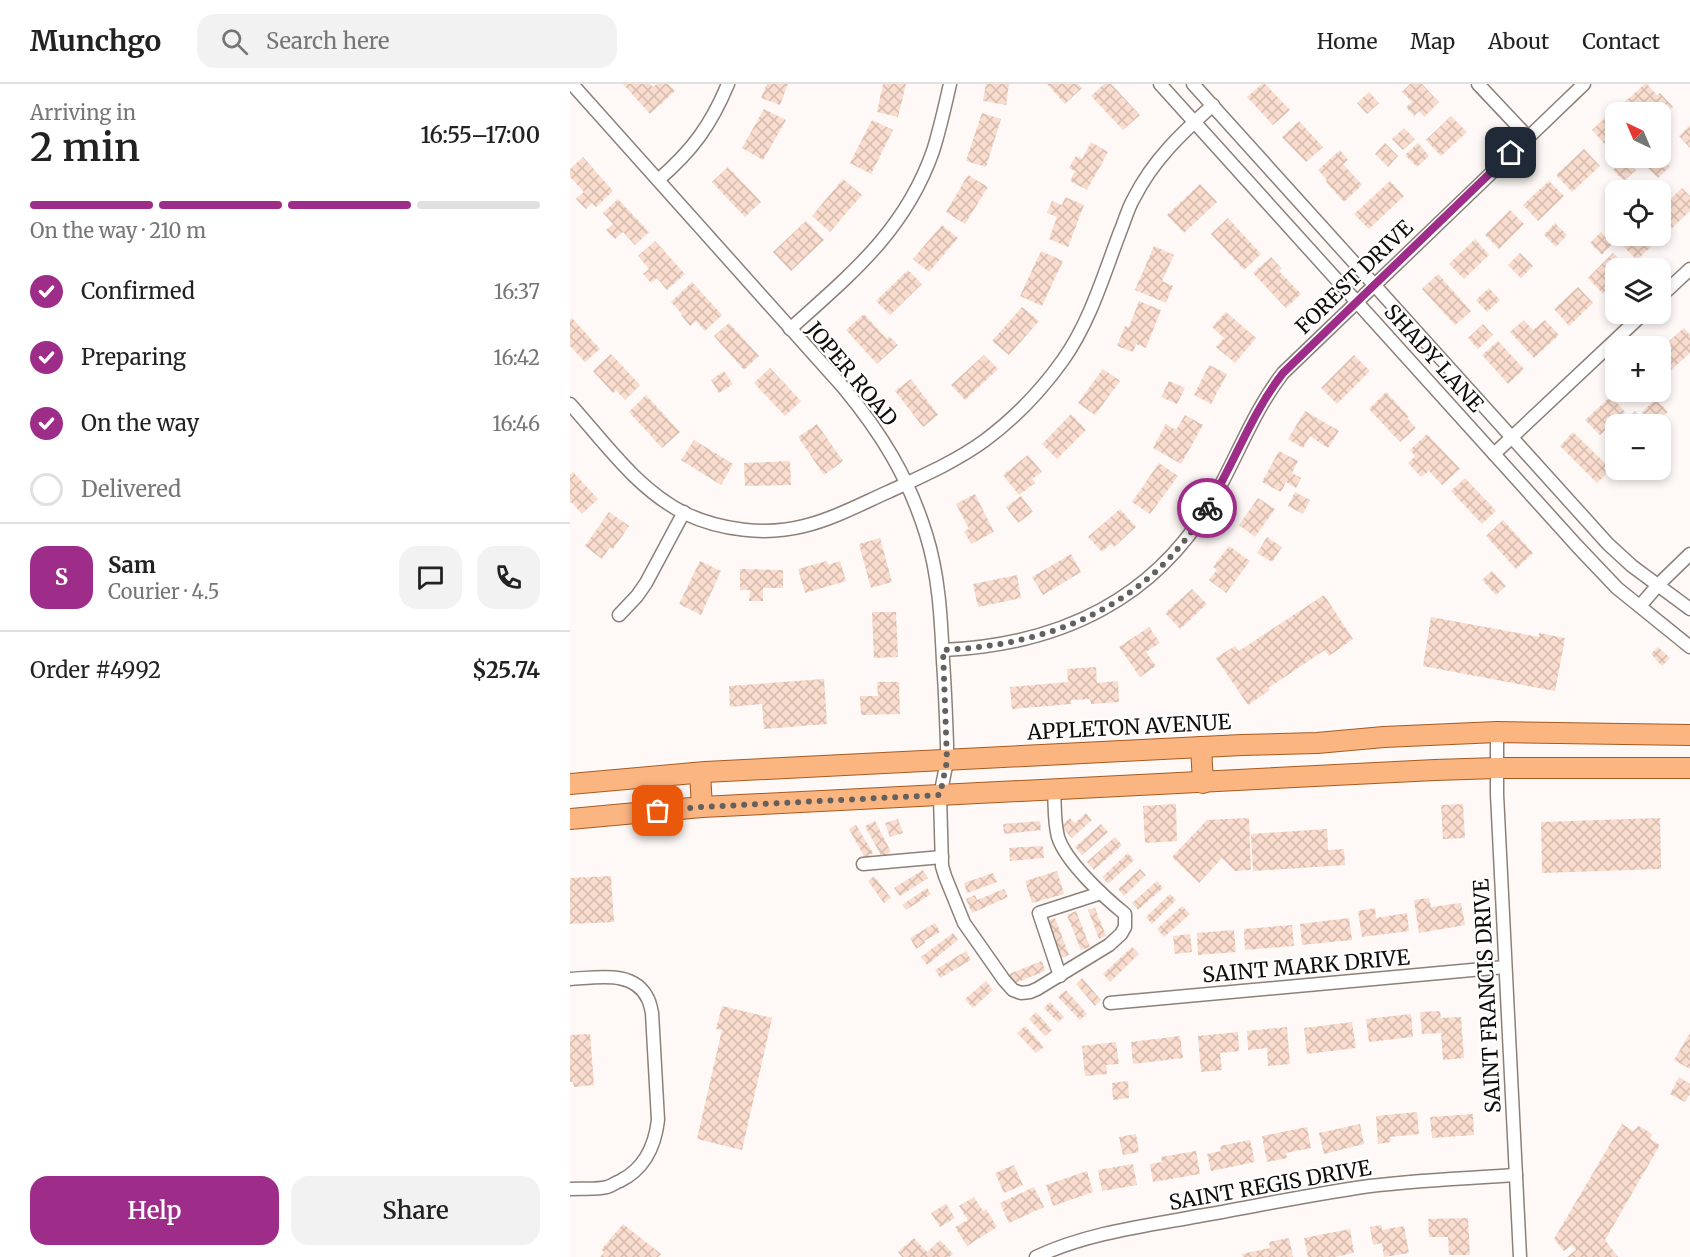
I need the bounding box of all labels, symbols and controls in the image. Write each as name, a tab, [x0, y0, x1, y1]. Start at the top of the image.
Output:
search box	[197, 14, 617, 68]
text: Munchgo	[30, 23, 161, 59]
icon: search	[218, 25, 251, 58]
text: Search here	[266, 27, 389, 55]
text: Home	[1317, 28, 1377, 55]
text: Map	[1410, 28, 1455, 55]
text: About	[1488, 28, 1549, 55]
text: Contact	[1582, 28, 1660, 55]
text: Arriving in	[30, 100, 136, 125]
north arrow	[1605, 102, 1671, 168]
map controls	[1605, 102, 1671, 480]
text: 16:55–17:00	[420, 121, 540, 149]
text: 2 min	[30, 123, 140, 172]
pin	[1485, 127, 1536, 178]
icon: home	[1494, 136, 1527, 169]
button: locate	[1605, 180, 1671, 246]
street label: FOREST DRIVE	[1290, 214, 1419, 340]
text: On the way · 210 m	[30, 218, 206, 243]
button: layers	[1605, 258, 1671, 324]
icon: check	[30, 275, 63, 308]
text: Confirmed	[81, 277, 195, 305]
text: 16:37	[494, 279, 540, 304]
street label: SHADY LANE	[1378, 298, 1490, 418]
street label: JOPER ROAD	[800, 316, 904, 432]
button: +	[1605, 336, 1671, 402]
icon: check	[30, 341, 63, 374]
text: Preparing	[81, 343, 186, 371]
text: 16:42	[493, 345, 540, 370]
icon: check	[30, 407, 63, 440]
text: On the way	[81, 409, 199, 437]
text: 16:46	[492, 411, 540, 436]
button: −	[1605, 414, 1671, 480]
text: Delivered	[81, 475, 181, 503]
courier	[1177, 478, 1237, 538]
icon: bike	[1191, 492, 1224, 525]
button: chat	[399, 546, 462, 609]
button: phone	[477, 546, 540, 609]
text: Sam	[108, 551, 156, 579]
text: S	[55, 563, 68, 591]
text: Courier · 4.5	[108, 579, 220, 604]
text: Order #4992	[30, 656, 161, 684]
text: $25.74	[472, 656, 540, 684]
street label: APPLETON AVENUE	[1025, 708, 1232, 746]
pin	[632, 785, 683, 836]
icon: bag	[641, 794, 674, 827]
street label: SAINT FRANCIS DRIVE	[1467, 877, 1507, 1114]
street label: SAINT MARK DRIVE	[1201, 943, 1411, 989]
street label: SAINT REGIS DRIVE	[1167, 1154, 1374, 1216]
button: Help	[30, 1176, 279, 1245]
button: Share	[291, 1176, 540, 1245]

